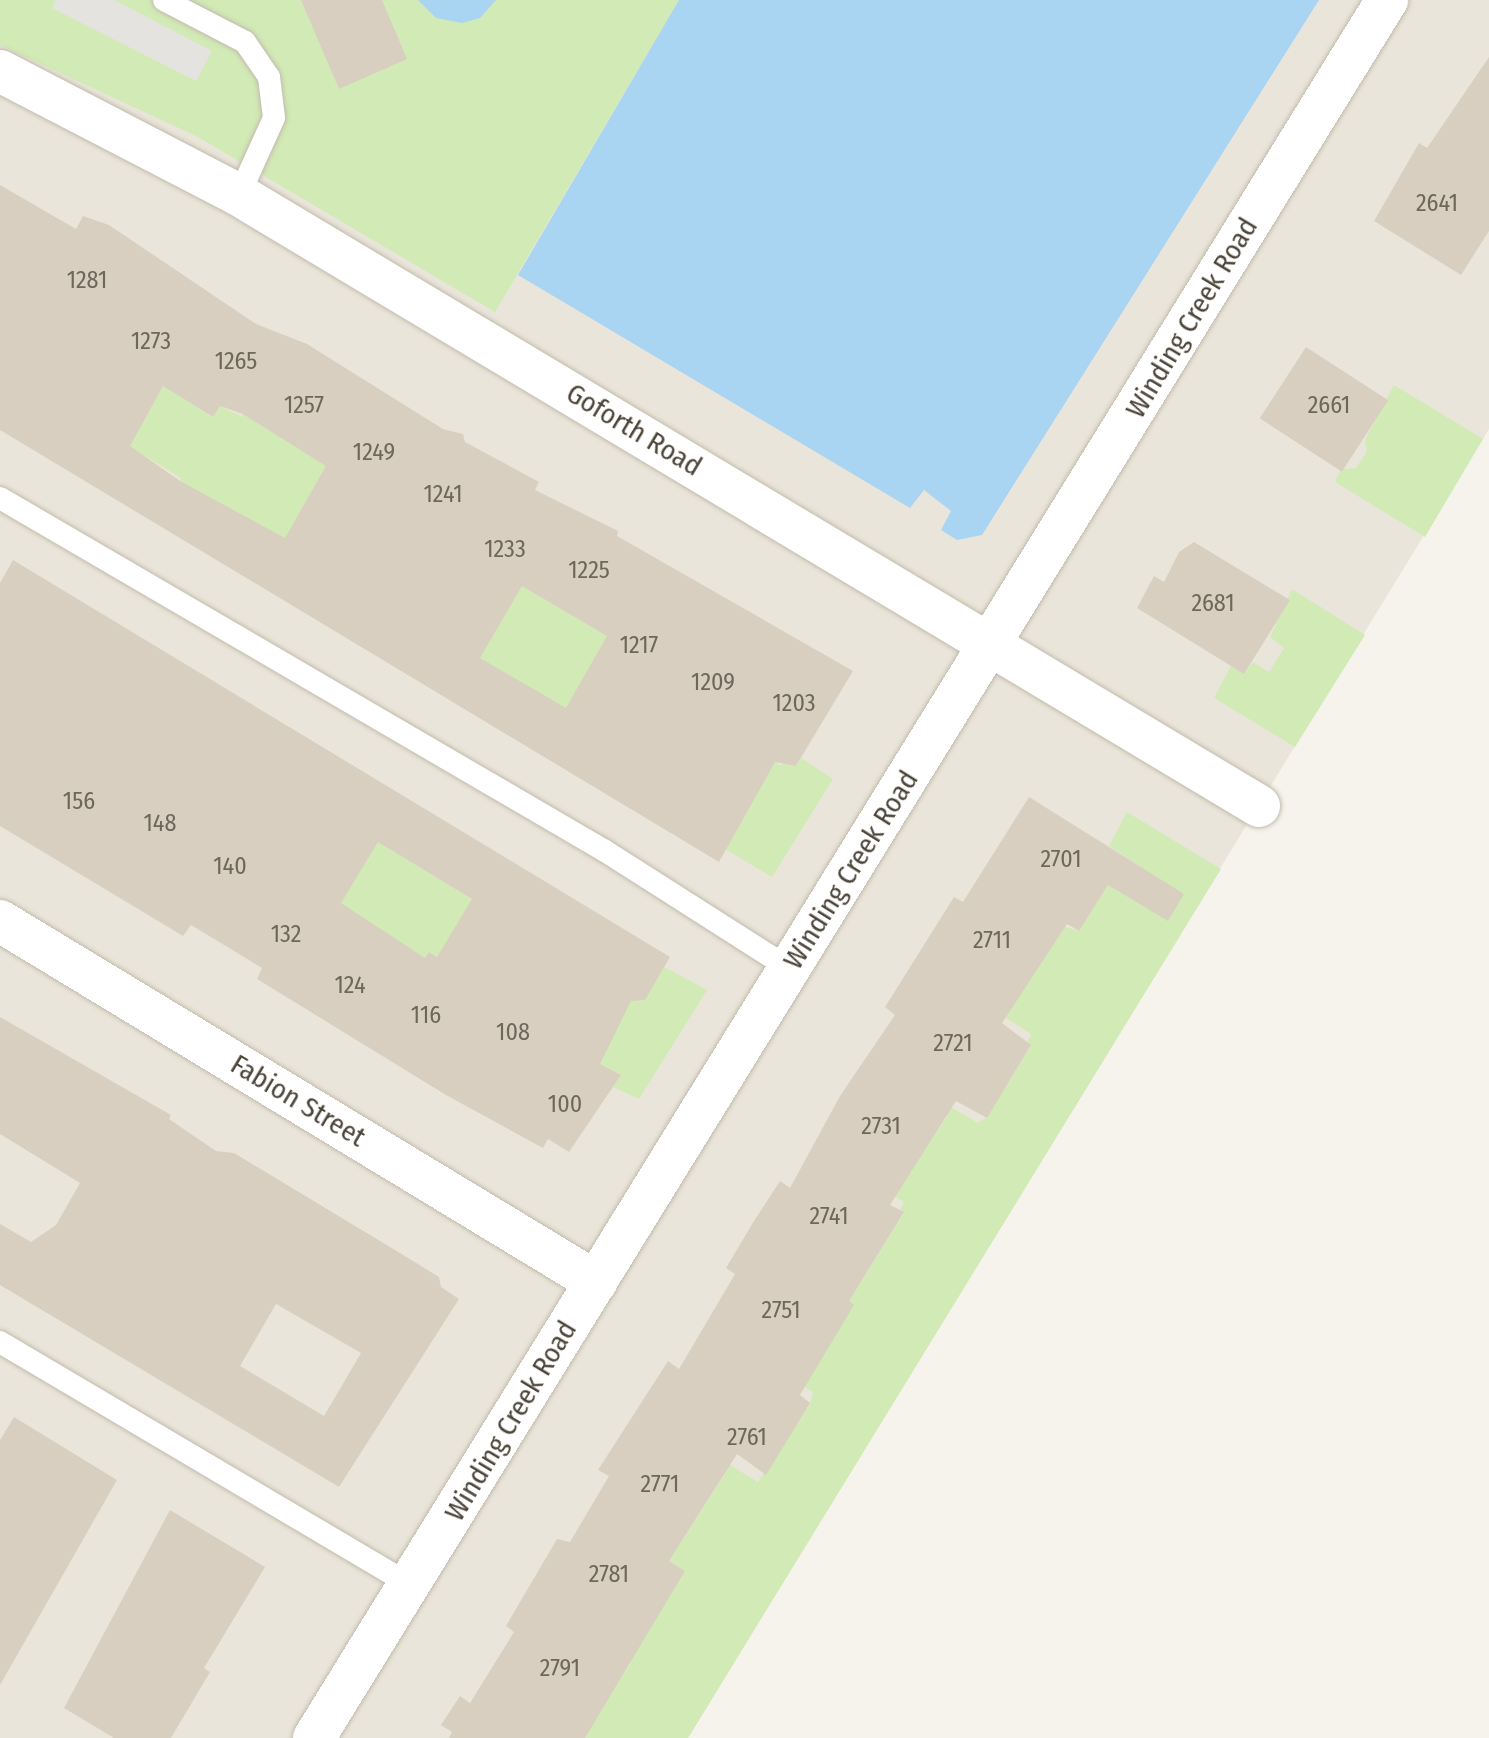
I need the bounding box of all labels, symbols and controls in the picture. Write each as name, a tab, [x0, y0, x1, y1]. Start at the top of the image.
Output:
house number: 2641	[1416, 190, 1458, 218]
street label: Winding Creek Road	[1119, 212, 1265, 424]
house number: 1281	[67, 267, 107, 295]
house number: 1273	[131, 328, 171, 356]
house number: 1265	[215, 348, 257, 376]
street label: Goforth Road	[560, 376, 708, 484]
house number: 1257	[284, 392, 324, 420]
house number: 2661	[1308, 392, 1350, 420]
house number: 1249	[353, 439, 395, 467]
house number: 1241	[423, 481, 463, 509]
house number: 1233	[484, 536, 526, 564]
house number: 1225	[568, 557, 610, 585]
house number: 2681	[1191, 590, 1235, 618]
house number: 1217	[620, 632, 658, 660]
house number: 1209	[691, 669, 735, 697]
house number: 1203	[772, 690, 816, 718]
street label: Winding Creek Road	[776, 765, 926, 975]
house number: 156	[63, 788, 95, 816]
house number: 148	[144, 810, 176, 838]
house number: 2701	[1040, 846, 1082, 874]
house number: 140	[213, 853, 247, 881]
house number: 132	[271, 921, 301, 949]
house number: 2711	[973, 927, 1011, 955]
house number: 124	[334, 972, 366, 1000]
house number: 116	[411, 1002, 441, 1030]
house number: 108	[496, 1019, 530, 1047]
house number: 2721	[933, 1030, 973, 1058]
street label: Fabion Street	[225, 1048, 371, 1154]
house number: 100	[548, 1091, 582, 1119]
house number: 2731	[861, 1113, 901, 1141]
house number: 2741	[809, 1203, 849, 1231]
house number: 2751	[762, 1297, 800, 1325]
street label: Winding Creek Road	[438, 1315, 584, 1527]
house number: 2761	[727, 1424, 767, 1452]
house number: 2771	[641, 1471, 679, 1499]
house number: 2781	[589, 1561, 629, 1589]
house number: 2791	[540, 1655, 580, 1683]

